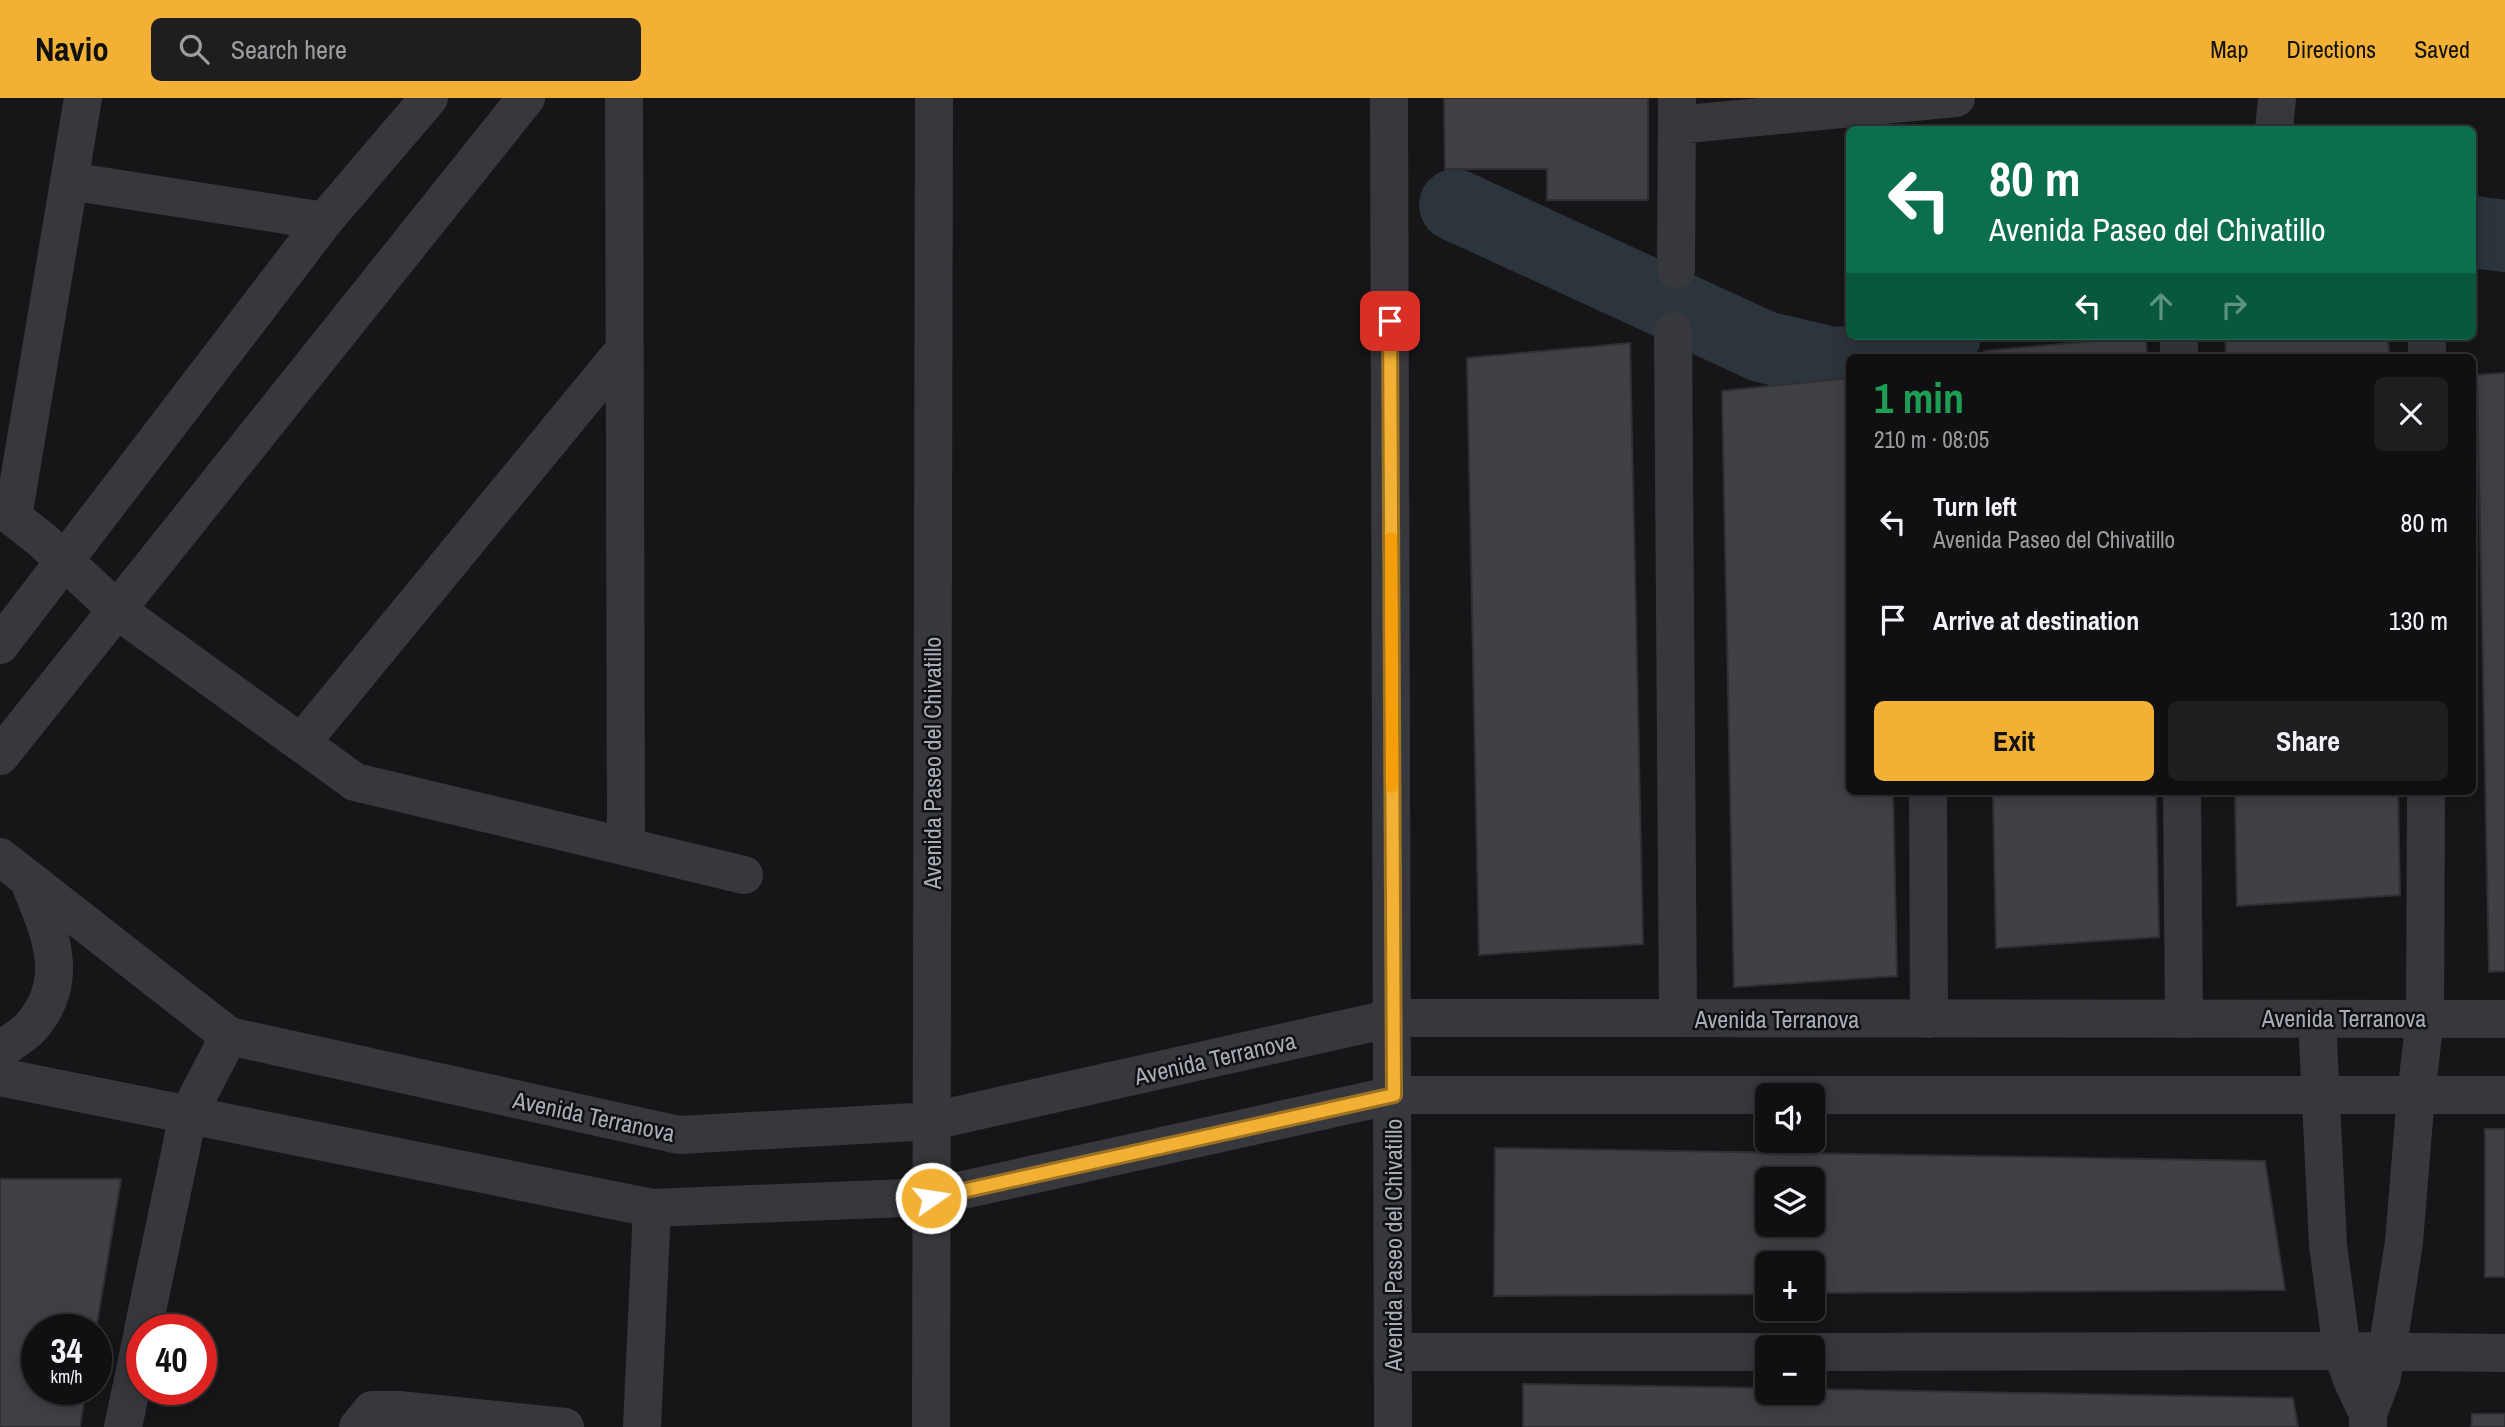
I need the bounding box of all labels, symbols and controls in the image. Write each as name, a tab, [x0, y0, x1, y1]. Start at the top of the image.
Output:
search box	[151, 18, 641, 81]
text: Navio	[35, 27, 109, 71]
icon: search	[175, 30, 213, 68]
text: Search here	[231, 32, 347, 67]
text: Map	[2210, 33, 2248, 65]
text: Directions	[2286, 33, 2376, 65]
text: Saved	[2414, 33, 2470, 65]
text: 80 m	[1989, 145, 2081, 211]
icon: left	[1874, 154, 1965, 245]
text: Avenida Paseo del Chivatillo	[1989, 208, 2326, 251]
icon: left	[2069, 287, 2107, 325]
icon: ahead	[2142, 287, 2180, 325]
icon: right	[2215, 287, 2253, 325]
pin	[1360, 291, 1420, 351]
icon: arrive	[1371, 302, 1409, 340]
text: 1 min	[1874, 370, 1964, 426]
button: close	[2374, 377, 2448, 451]
text: 210 m · 08:05	[1874, 424, 1989, 455]
text: Turn left	[1933, 489, 2017, 524]
icon: left	[1874, 503, 1912, 541]
text: 80 m	[2401, 505, 2448, 540]
text: Avenida Paseo del Chivatillo	[1933, 524, 2175, 555]
icon: arrive	[1874, 601, 1912, 639]
text: Arrive at destination	[1933, 603, 2139, 638]
text: 130 m	[2389, 603, 2448, 638]
street label: Avenida Paseo del Chivatillo	[916, 637, 948, 890]
button: Exit	[1874, 701, 2154, 781]
button: Share	[2168, 701, 2448, 781]
street label: Avenida Terranova	[2261, 1002, 2426, 1034]
street label: Avenida Terranova	[1694, 1003, 1859, 1035]
street label: Avenida Terranova	[1130, 1024, 1299, 1092]
street label: Avenida Terranova	[509, 1083, 678, 1149]
map controls	[1755, 1083, 1825, 1405]
button: sound	[1755, 1083, 1825, 1153]
street label: Avenida Paseo del Chivatillo	[1377, 1119, 1409, 1372]
position arrow	[894, 1161, 968, 1235]
button: layers	[1755, 1167, 1825, 1237]
button: +	[1755, 1251, 1825, 1321]
speed limit sign: 40	[126, 1314, 217, 1405]
text: 34	[51, 1327, 82, 1374]
button: −	[1755, 1335, 1825, 1405]
text: km/h	[51, 1364, 83, 1389]

